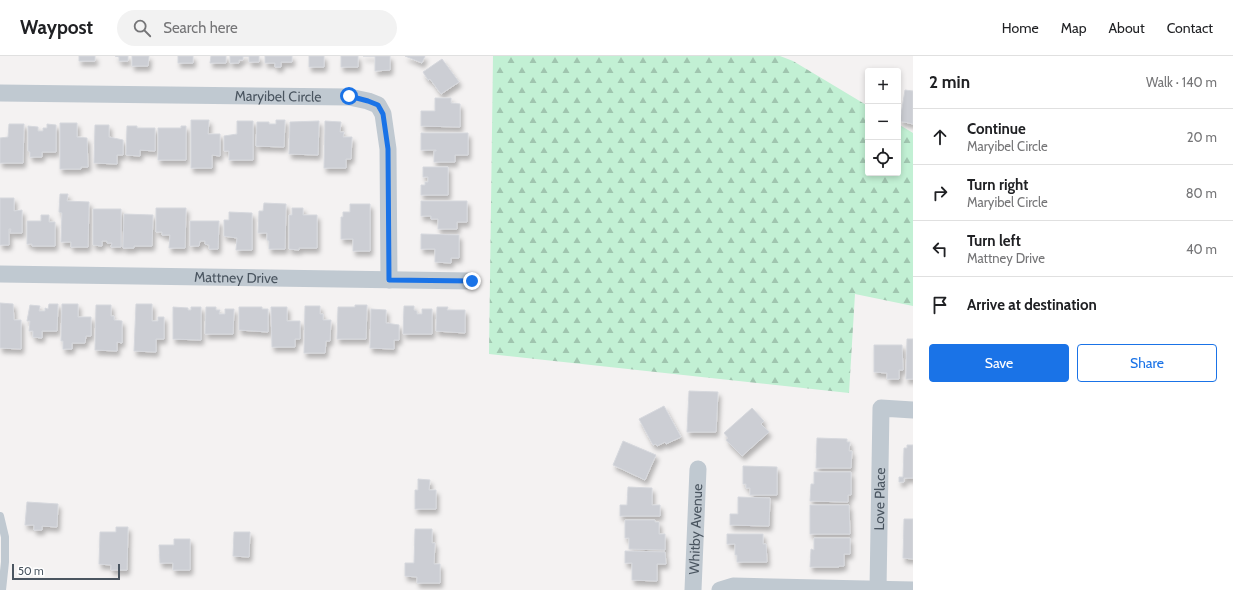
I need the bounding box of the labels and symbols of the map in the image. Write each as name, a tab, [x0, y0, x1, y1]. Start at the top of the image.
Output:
street label: Maryibel Circle	[234, 87, 322, 106]
route start	[340, 87, 358, 105]
street label: Mattney Drive	[194, 268, 278, 287]
route end	[463, 272, 481, 290]
street label: Love Place	[870, 467, 889, 531]
street label: Whitby Avenue	[685, 483, 706, 575]
scale bar	[12, 562, 120, 581]

